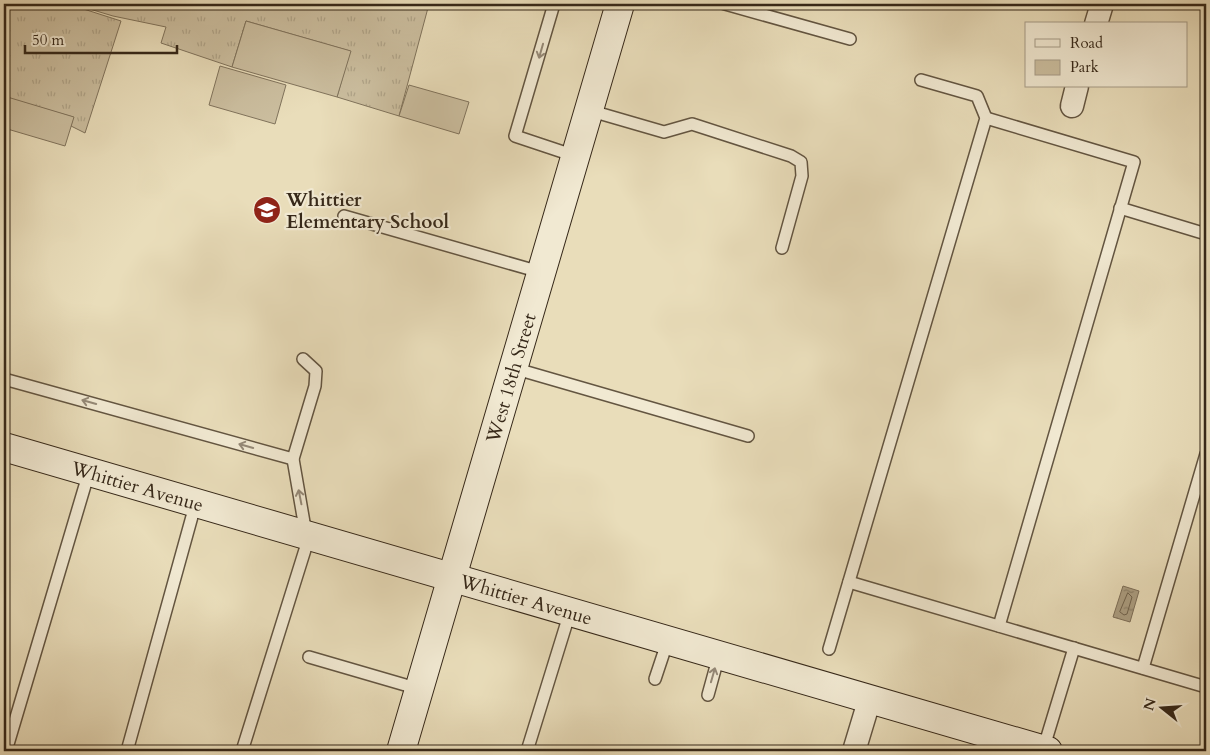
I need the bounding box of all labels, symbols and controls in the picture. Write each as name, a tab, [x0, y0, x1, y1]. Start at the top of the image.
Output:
scale bar	[25, 22, 178, 54]
legend	[1025, 22, 1188, 88]
text: 50 m	[32, 30, 64, 50]
text: Road	[1070, 33, 1103, 53]
one-way arrow	[535, 42, 545, 58]
text: Park	[1070, 57, 1099, 77]
place label: Whittier Elementary School	[285, 187, 449, 235]
school or university icon: Whittier Elementary School	[252, 195, 282, 225]
street label: West 18th Street	[480, 310, 543, 447]
one-way arrow	[82, 397, 98, 407]
one-way arrow	[238, 441, 254, 450]
street label: Whittier Avenue	[67, 455, 206, 518]
one-way arrow	[295, 489, 305, 505]
street label: Whittier Avenue	[456, 568, 595, 632]
one-way arrow	[709, 668, 719, 684]
north arrow	[1138, 682, 1188, 732]
text: N	[1139, 696, 1161, 713]

